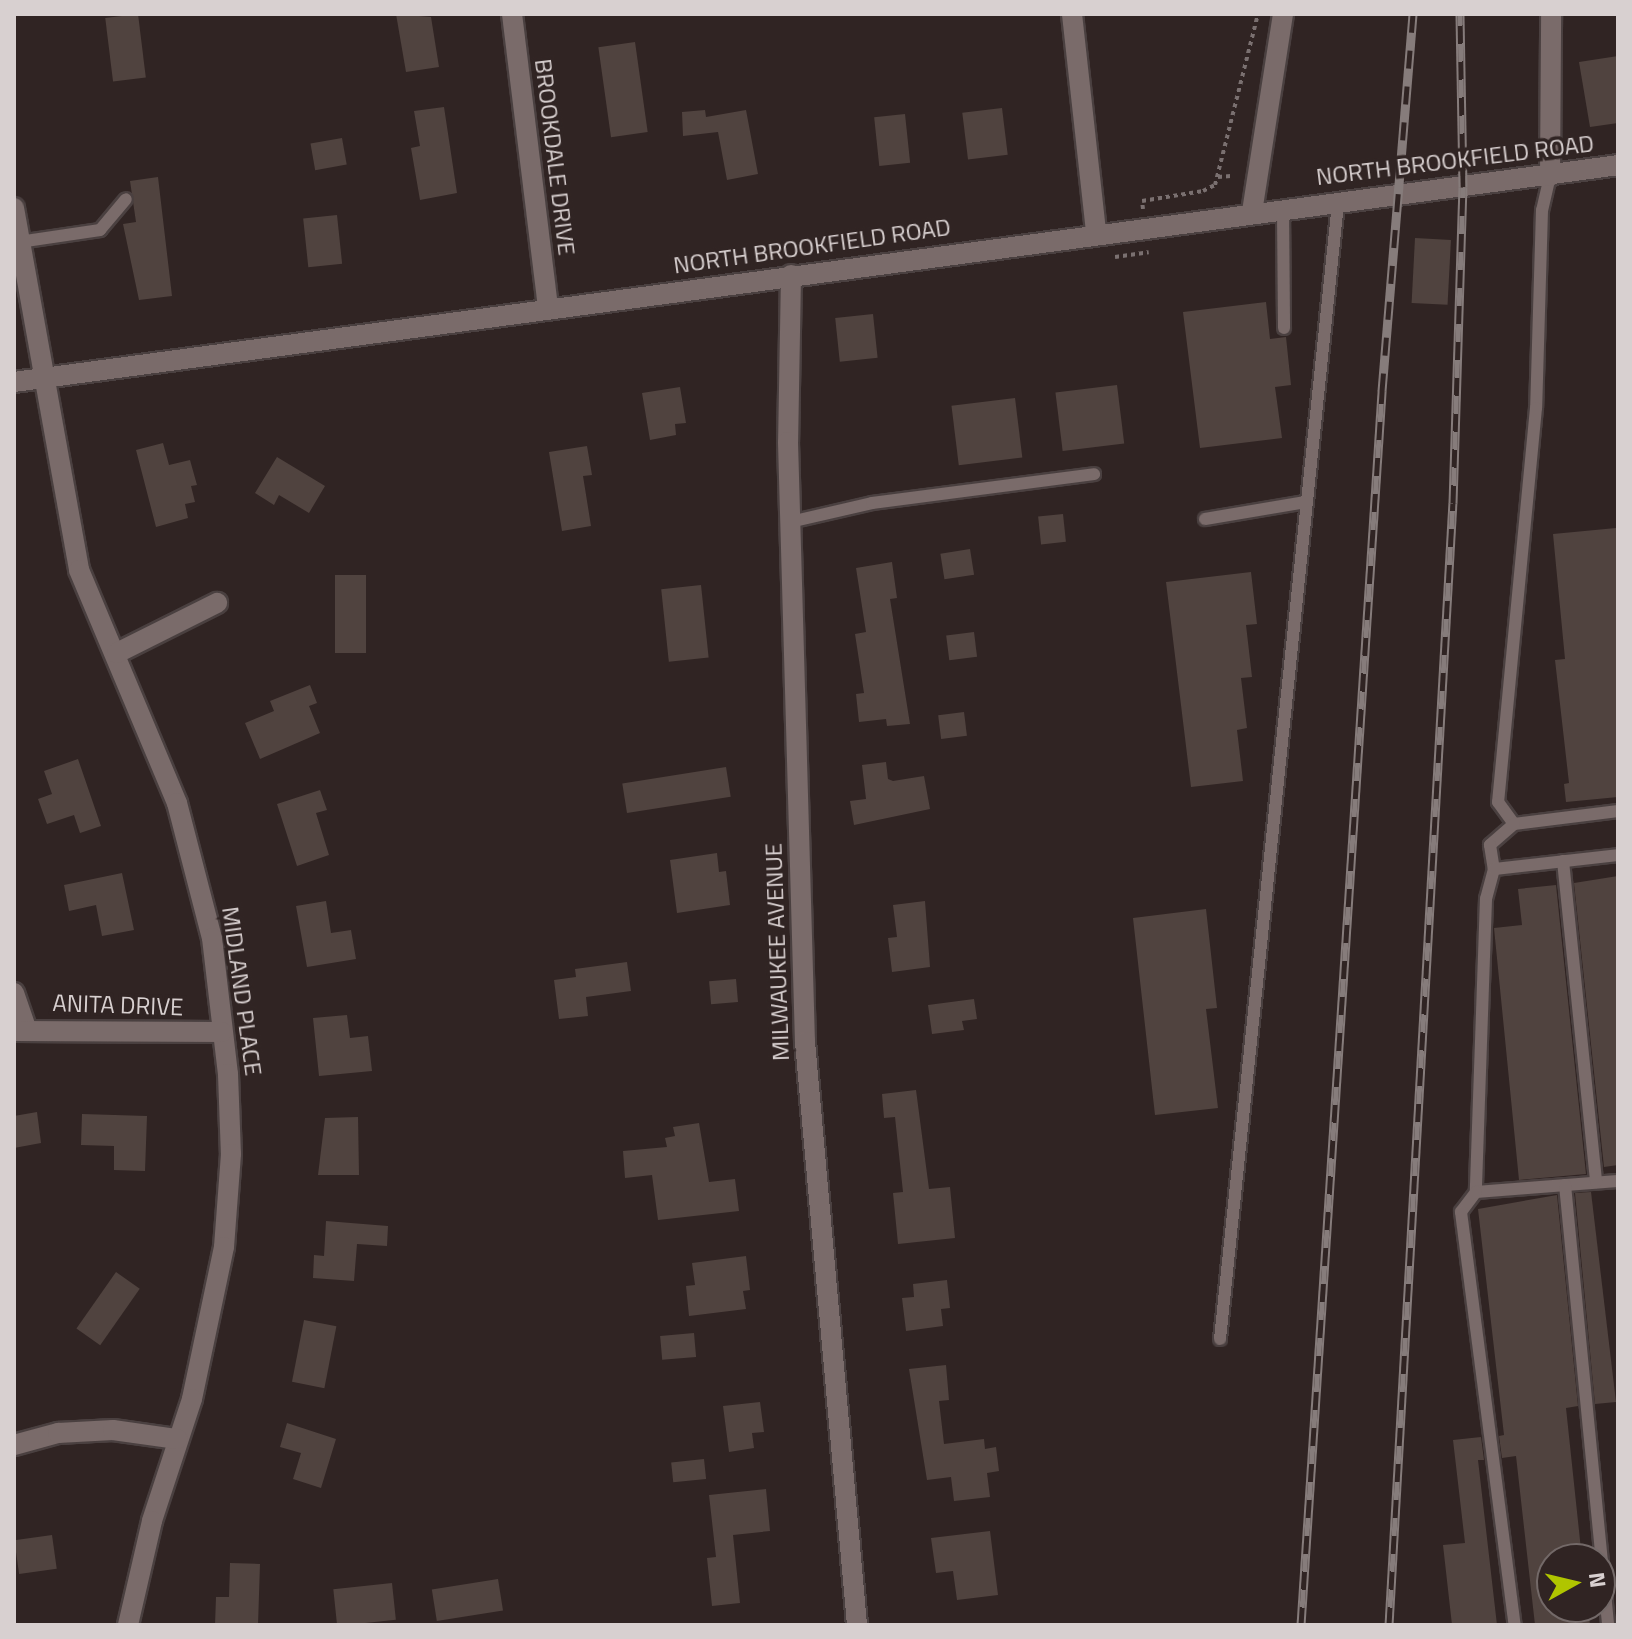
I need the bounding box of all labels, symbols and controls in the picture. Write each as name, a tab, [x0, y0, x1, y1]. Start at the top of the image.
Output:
street label: BROOKDALE DRIVE	[529, 57, 581, 257]
street label: NORTH BROOKFIELD ROAD	[1314, 129, 1596, 191]
street label: NORTH BROOKFIELD ROAD	[671, 212, 953, 280]
street label: MILWAUKEE AVENUE	[759, 843, 795, 1061]
street label: MIDLAND PLACE	[216, 905, 268, 1077]
street label: ANITA DRIVE	[52, 988, 184, 1022]
north arrow	[1536, 1543, 1616, 1623]
text: N	[1580, 1570, 1616, 1590]

